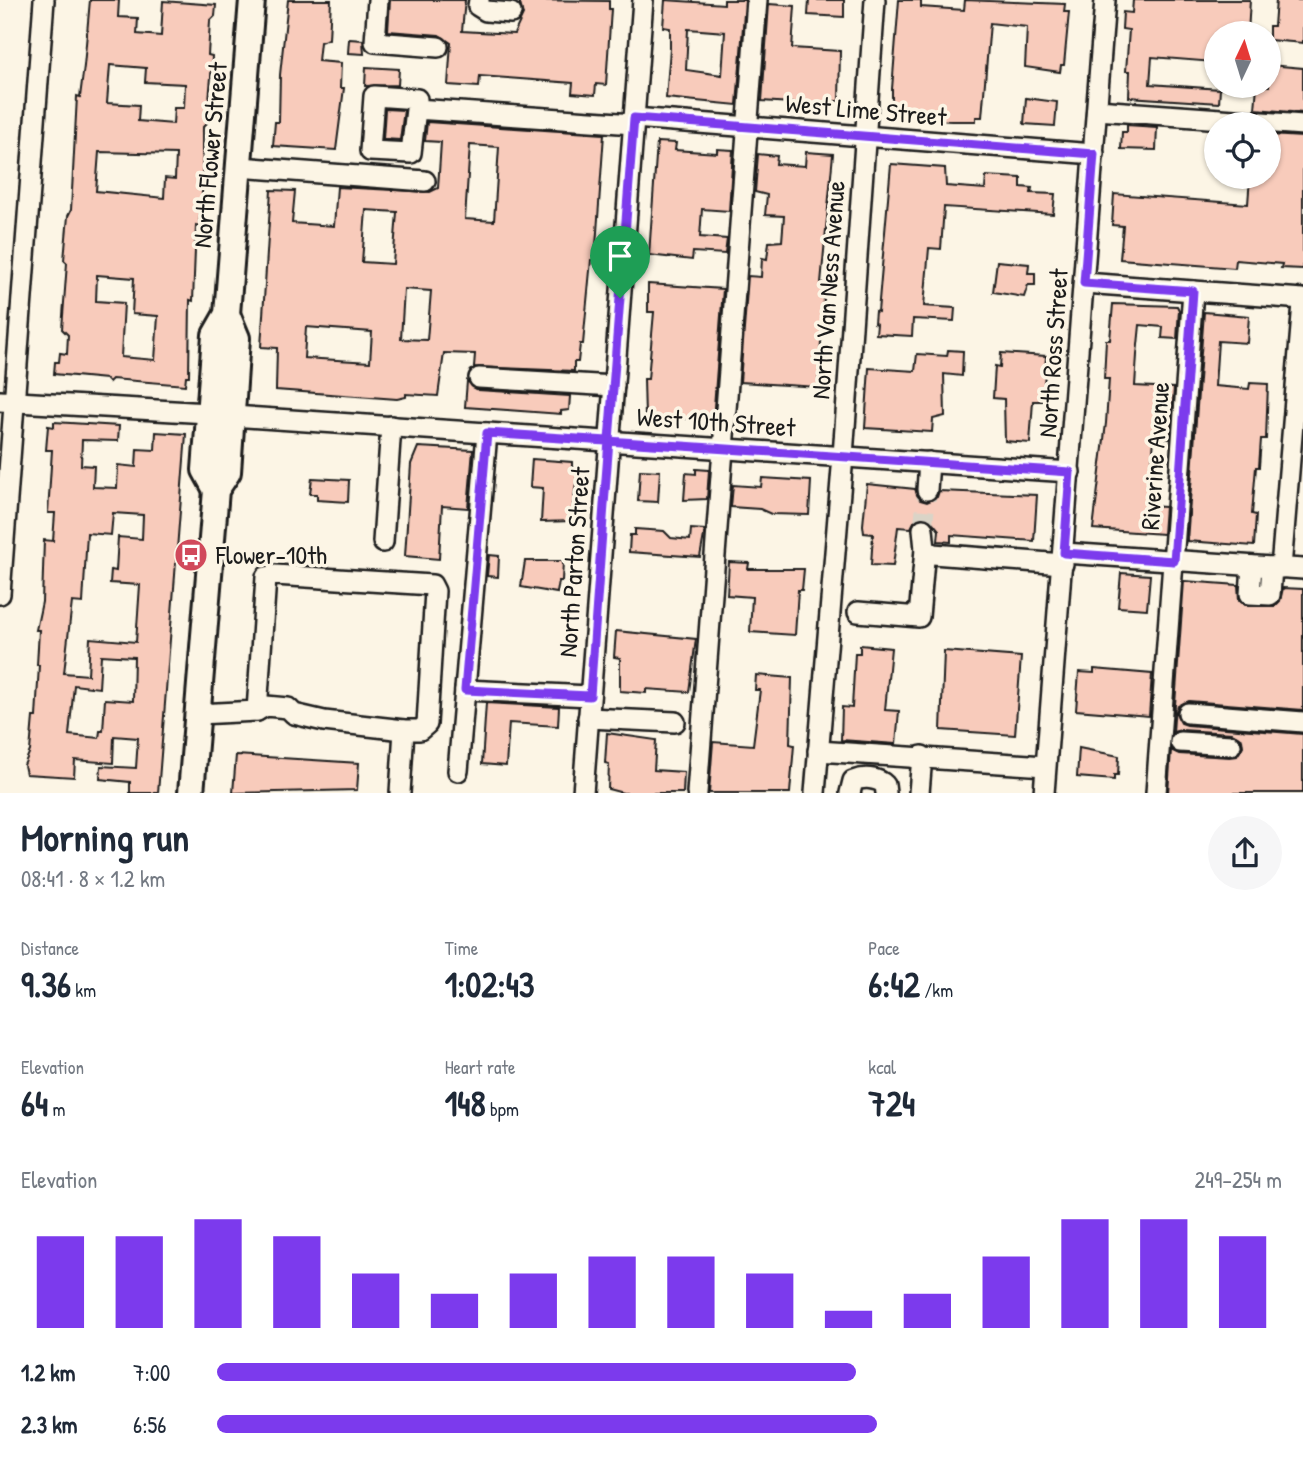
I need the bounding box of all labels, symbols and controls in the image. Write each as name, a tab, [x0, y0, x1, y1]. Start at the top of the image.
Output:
north arrow	[1204, 21, 1281, 98]
map controls	[1204, 21, 1281, 189]
street label: North Flower Street	[184, 60, 235, 249]
street label: West Lime Street	[784, 85, 949, 134]
button: locate	[1204, 112, 1281, 189]
street label: North Van Ness Avenue	[802, 180, 853, 400]
pin	[590, 226, 650, 298]
icon: arrive	[601, 237, 639, 275]
street label: North Ross Street	[1029, 266, 1076, 438]
street label: Riverine Avenue	[1132, 381, 1177, 531]
street label: West 10th Street	[636, 399, 797, 445]
street label: North Parton Street	[549, 465, 598, 658]
bus stop icon: Flower-10th	[172, 536, 210, 574]
place label: Flower-10th	[215, 537, 327, 572]
text: Morning run	[21, 811, 189, 863]
button: share	[1208, 816, 1282, 890]
text: 08:41 · 8 × 1.2 km	[21, 863, 165, 894]
text: Distance	[21, 935, 79, 961]
text: Time	[445, 935, 478, 961]
text: Pace	[868, 935, 900, 961]
text: 9.36	[21, 961, 71, 1008]
text: 1:02:43	[445, 961, 534, 1008]
text: 6:42	[868, 961, 920, 1008]
text: km	[71, 977, 96, 1003]
text: /km	[920, 977, 953, 1003]
text: Elevation	[21, 1054, 84, 1080]
text: Heart rate	[445, 1054, 516, 1080]
text: kcal	[868, 1054, 896, 1080]
text: 64	[21, 1080, 48, 1127]
text: 148	[445, 1080, 486, 1127]
text: 724	[868, 1080, 915, 1127]
text: m	[48, 1096, 65, 1122]
text: bpm	[486, 1096, 519, 1122]
text: Elevation	[21, 1164, 97, 1195]
text: 249–254 m	[1194, 1164, 1282, 1195]
text: 1.2 km	[21, 1357, 76, 1388]
text: 7:00	[133, 1357, 170, 1388]
text: 2.3 km	[21, 1409, 77, 1440]
text: 6:56	[133, 1409, 166, 1440]

